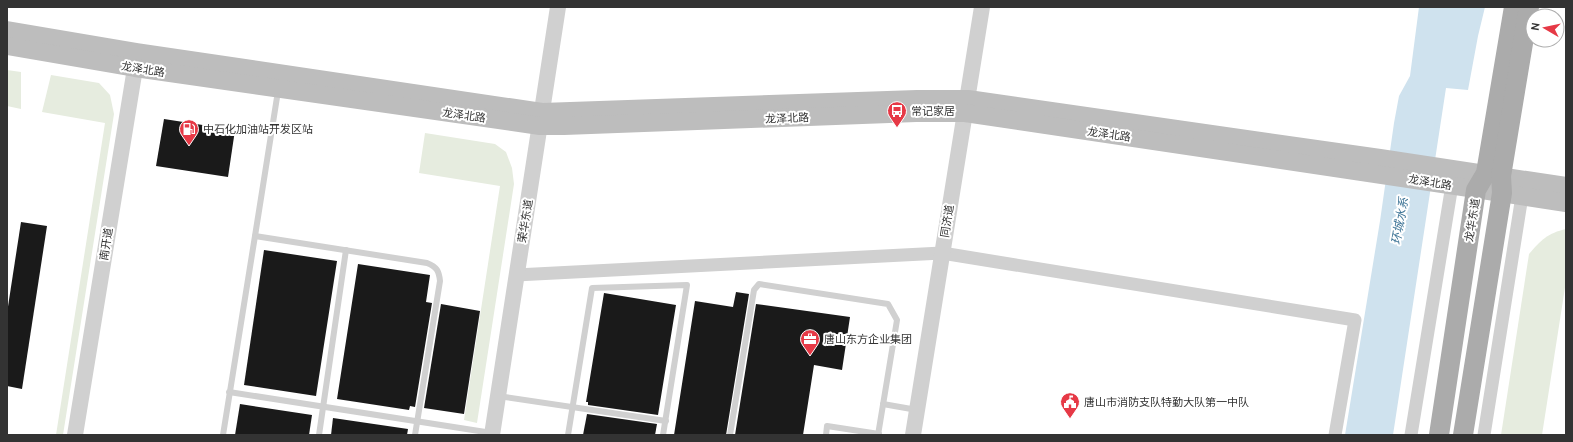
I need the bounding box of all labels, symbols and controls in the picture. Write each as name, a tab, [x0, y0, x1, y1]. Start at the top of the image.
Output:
north arrow	[1525, 8, 1565, 48]
text: N	[1528, 21, 1543, 31]
street label: 龙泽北路	[120, 59, 166, 79]
bus stop icon: 常记家居	[886, 100, 908, 128]
place label: 常记家居	[911, 104, 955, 118]
street label: 龙泽北路	[441, 105, 487, 125]
street label: 龙泽北路	[765, 110, 809, 126]
fuel station icon: 中石化加油站开发区站	[178, 118, 200, 146]
place label: 中石化加油站开发区站	[203, 122, 313, 136]
street label: 龙泽北路	[1086, 124, 1132, 144]
street label: 龙泽北路	[1407, 172, 1453, 192]
water label: 环城水系	[1388, 195, 1411, 246]
street label: 龙华东道	[1462, 197, 1482, 243]
street label: 荣华东道	[515, 198, 535, 244]
street label: 同济道	[938, 204, 956, 238]
street label: 南开道	[97, 227, 115, 261]
office icon: 唐山东方企业集团	[799, 328, 821, 356]
place label: 唐山东方企业集团	[824, 332, 912, 346]
public building icon: 唐山市消防支队特勤大队第一中队	[1059, 391, 1081, 419]
place label: 唐山市消防支队特勤大队第一中队	[1084, 395, 1249, 409]

